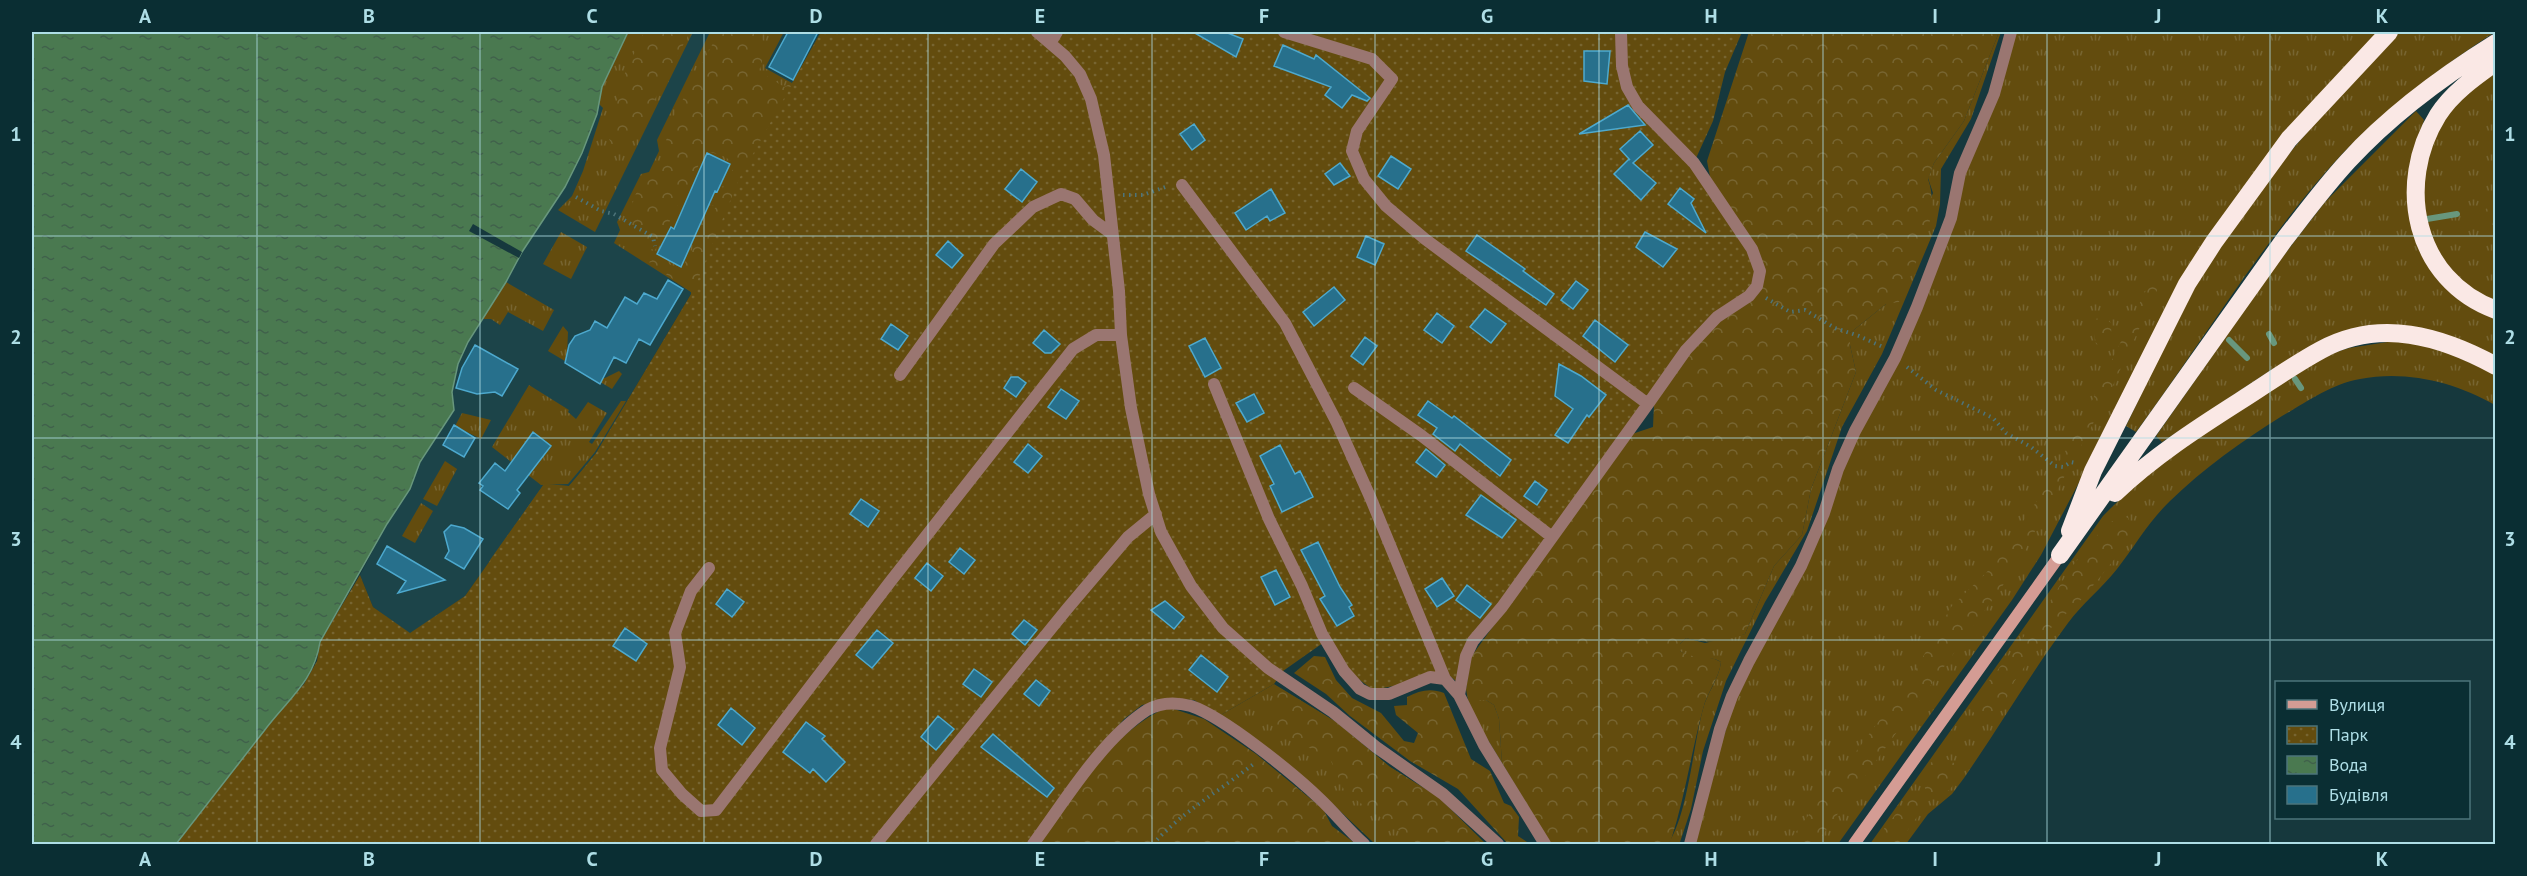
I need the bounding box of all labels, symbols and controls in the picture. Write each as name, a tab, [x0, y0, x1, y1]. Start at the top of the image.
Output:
text: A	[139, 3, 152, 29]
text: B	[363, 3, 375, 29]
text: C	[586, 3, 598, 29]
text: D	[810, 3, 823, 29]
text: E	[1035, 3, 1045, 29]
text: F	[1259, 3, 1269, 29]
text: G	[1481, 3, 1493, 29]
text: H	[1704, 3, 1718, 29]
text: I	[1932, 3, 1938, 29]
text: J	[2154, 3, 2161, 29]
text: K	[2376, 3, 2389, 29]
text: 1	[10, 121, 22, 147]
text: 1	[2504, 121, 2516, 147]
text: 2	[10, 324, 22, 350]
text: 2	[2504, 324, 2516, 350]
text: 3	[10, 526, 22, 552]
text: 3	[2504, 526, 2516, 552]
legend	[2275, 681, 2470, 819]
text: Вулиця	[2329, 693, 2385, 716]
text: Парк	[2329, 723, 2369, 746]
text: 4	[10, 729, 22, 755]
text: 4	[2504, 729, 2516, 755]
text: Вода	[2329, 753, 2368, 776]
text: Будівля	[2329, 783, 2388, 806]
text: A	[139, 846, 152, 872]
text: B	[363, 846, 375, 872]
text: C	[586, 846, 598, 872]
text: D	[810, 846, 823, 872]
text: E	[1035, 846, 1045, 872]
text: F	[1259, 846, 1269, 872]
text: G	[1481, 846, 1493, 872]
text: H	[1704, 846, 1718, 872]
text: I	[1932, 846, 1938, 872]
text: J	[2154, 846, 2161, 872]
text: K	[2376, 846, 2389, 872]

